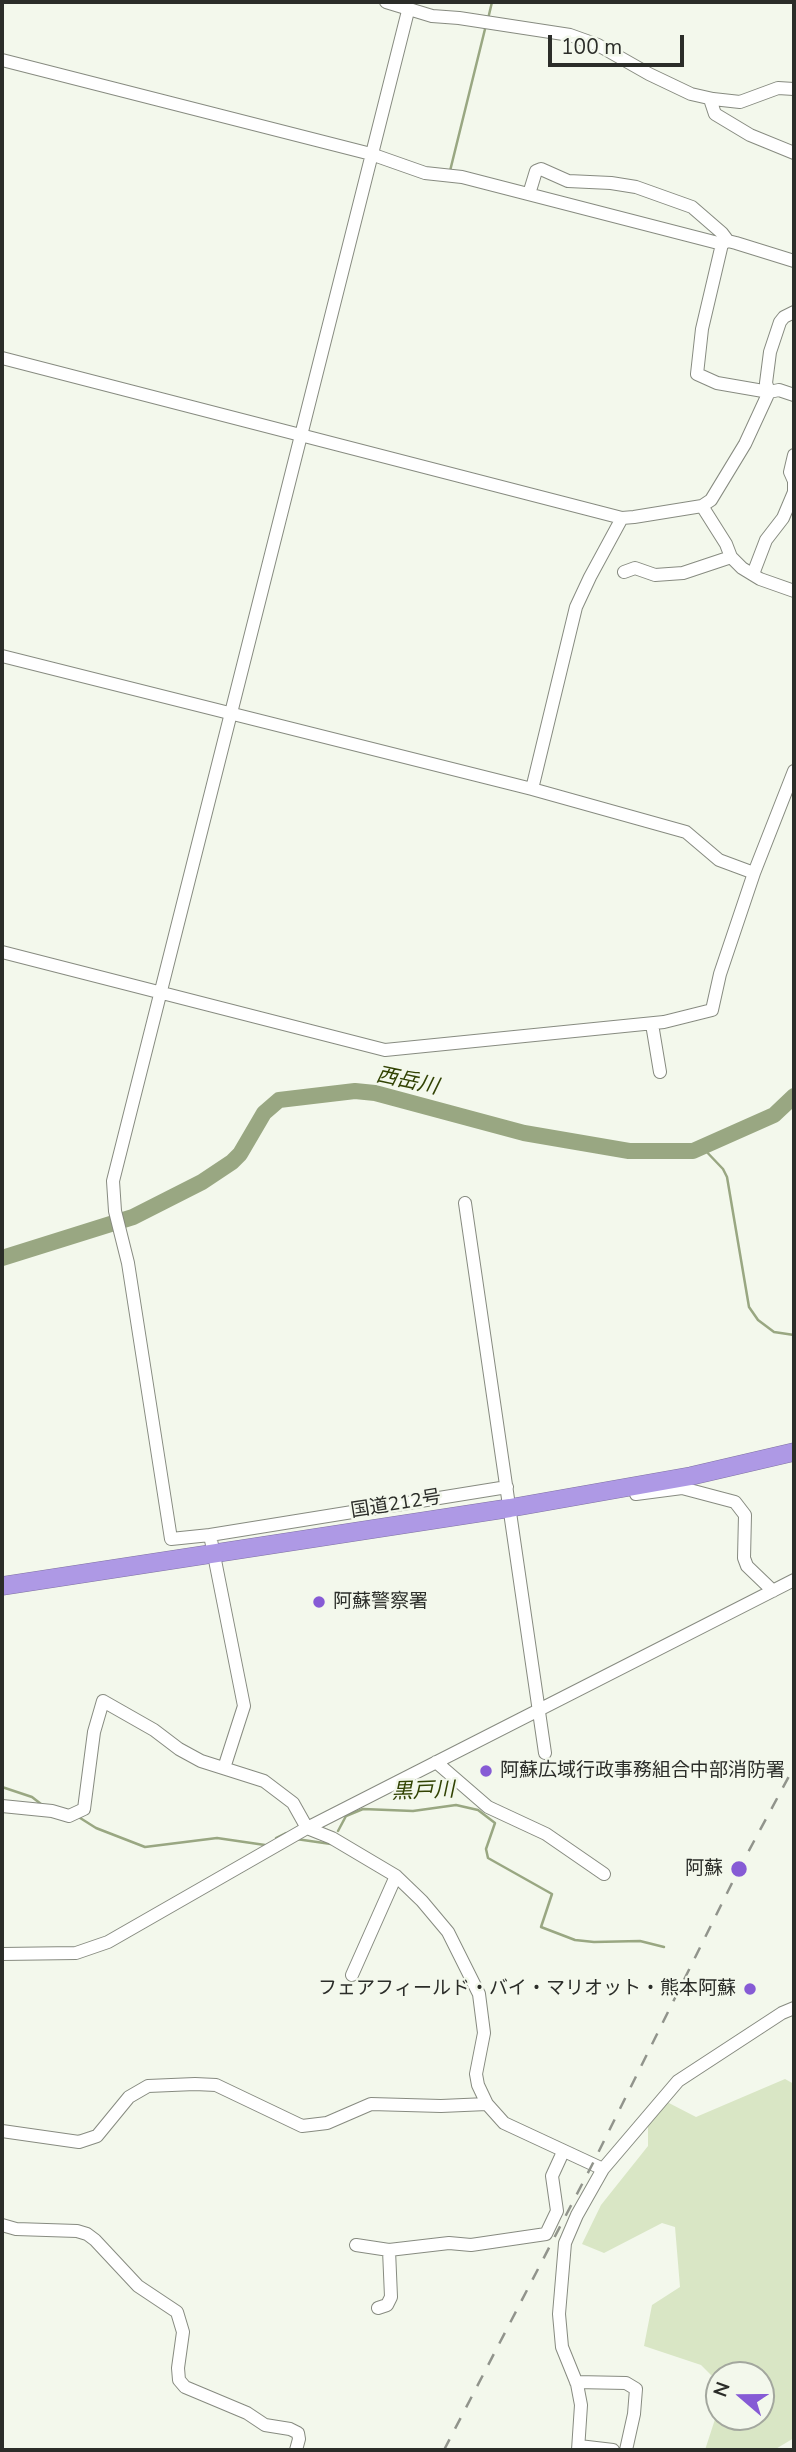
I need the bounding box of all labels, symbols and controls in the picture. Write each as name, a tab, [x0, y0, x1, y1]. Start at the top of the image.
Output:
scale bar	[551, 21, 688, 65]
text: 100 m	[561, 33, 622, 61]
water label: 西岳川	[374, 1063, 440, 1101]
street label: 国道212号	[349, 1487, 443, 1523]
place label: 阿蘇警察署	[333, 1591, 428, 1613]
marker: 阿蘇警察署	[311, 1594, 327, 1610]
place label: 阿蘇広域行政事務組合中部消防署	[500, 1760, 785, 1782]
marker: 阿蘇広域行政事務組合中部消防署	[478, 1763, 494, 1779]
water label: 黒戸川	[391, 1778, 455, 1806]
place label: 阿蘇	[685, 1858, 723, 1880]
marker: 阿蘇	[729, 1859, 749, 1879]
place label: フェアフィールド・バイ・マリオット・熊本阿蘇	[318, 1978, 736, 2000]
marker: フェアフィールド・バイ・マリオット・熊本阿蘇	[742, 1981, 758, 1997]
north arrow	[705, 2361, 775, 2431]
text: N	[707, 2378, 737, 2401]

